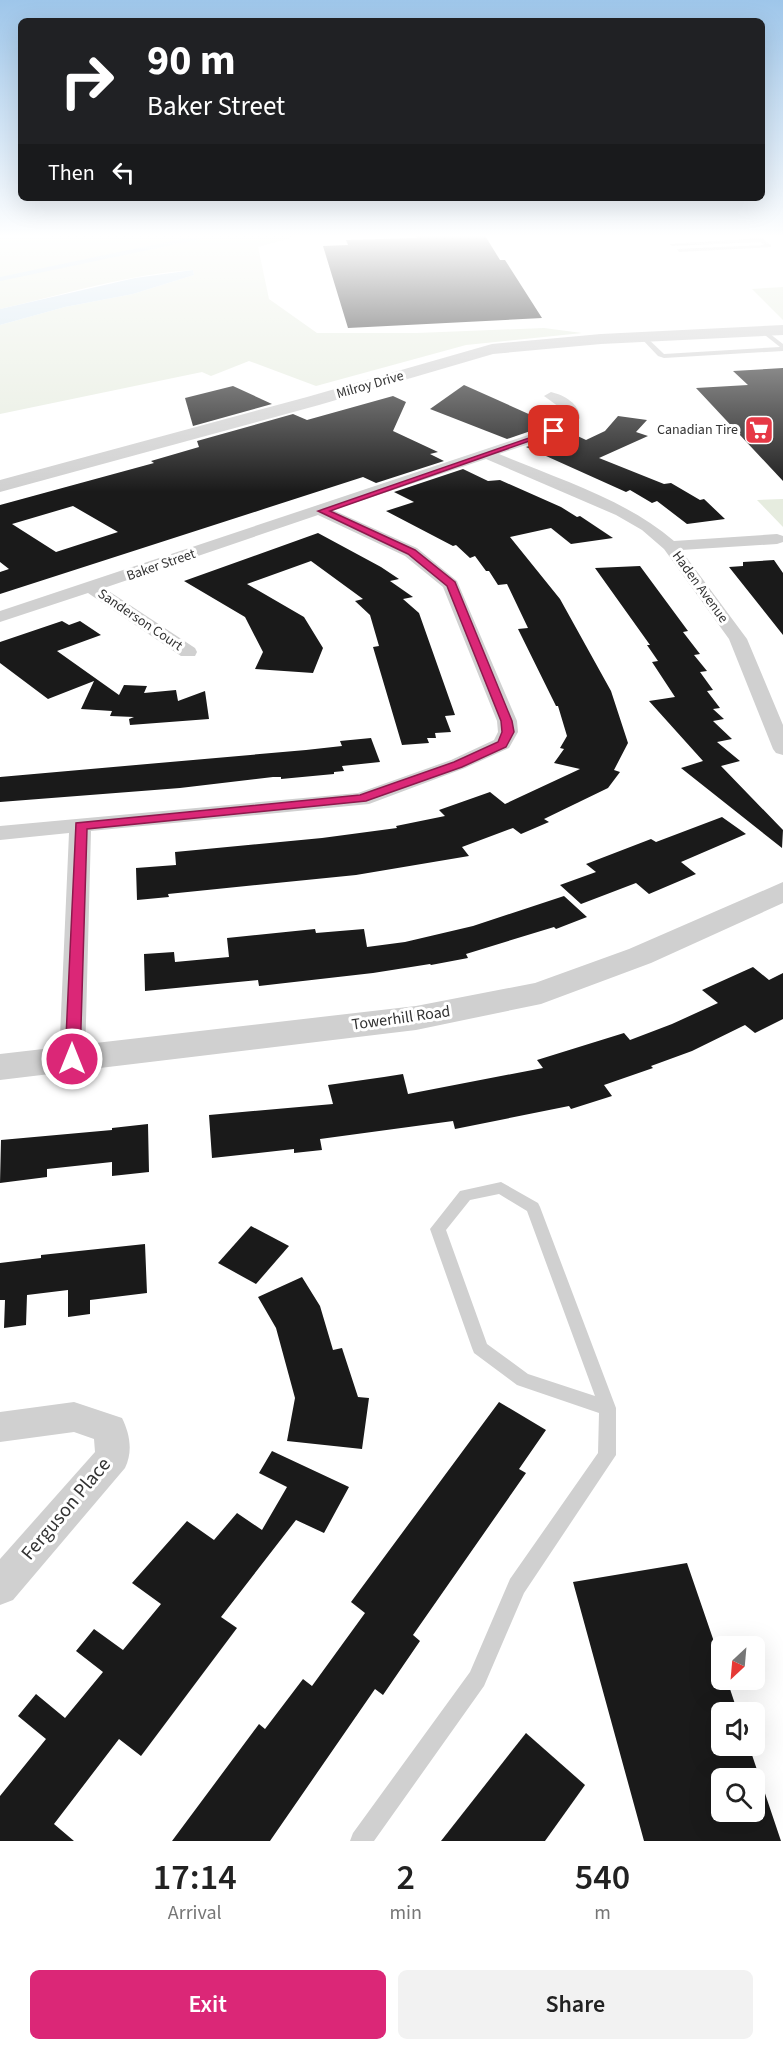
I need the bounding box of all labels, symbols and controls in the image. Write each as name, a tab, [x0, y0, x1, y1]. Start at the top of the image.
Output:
text: 90 m	[147, 31, 236, 91]
icon: right	[48, 42, 126, 120]
text: Baker Street	[147, 87, 285, 126]
icon: left	[107, 156, 140, 189]
text: Then	[48, 157, 95, 189]
street label: Milroy Drive	[334, 366, 406, 404]
pin	[528, 405, 579, 456]
icon: arrive	[537, 414, 570, 447]
supermarket icon: Canadian Tire	[743, 414, 775, 446]
place label: Canadian Tire	[657, 420, 738, 440]
street label: Baker Street	[124, 544, 198, 586]
street label: Haden Avenue	[667, 547, 733, 627]
street label: Sanderson Court	[94, 584, 187, 656]
street label: Towerhill Road	[350, 1000, 452, 1036]
position arrow	[40, 1027, 104, 1091]
street label: Ferguson Place	[15, 1451, 117, 1566]
north arrow	[711, 1636, 765, 1690]
map controls	[711, 1636, 765, 1822]
button: sound	[711, 1702, 765, 1756]
button: search	[711, 1768, 765, 1822]
text: 17:14	[153, 1852, 237, 1903]
text: 2	[396, 1852, 415, 1903]
text: 540	[575, 1852, 630, 1903]
text: Arrival	[168, 1899, 222, 1927]
text: min	[389, 1899, 422, 1927]
text: m	[594, 1899, 611, 1927]
button: Exit	[30, 1970, 386, 2039]
button: Share	[398, 1970, 753, 2039]

